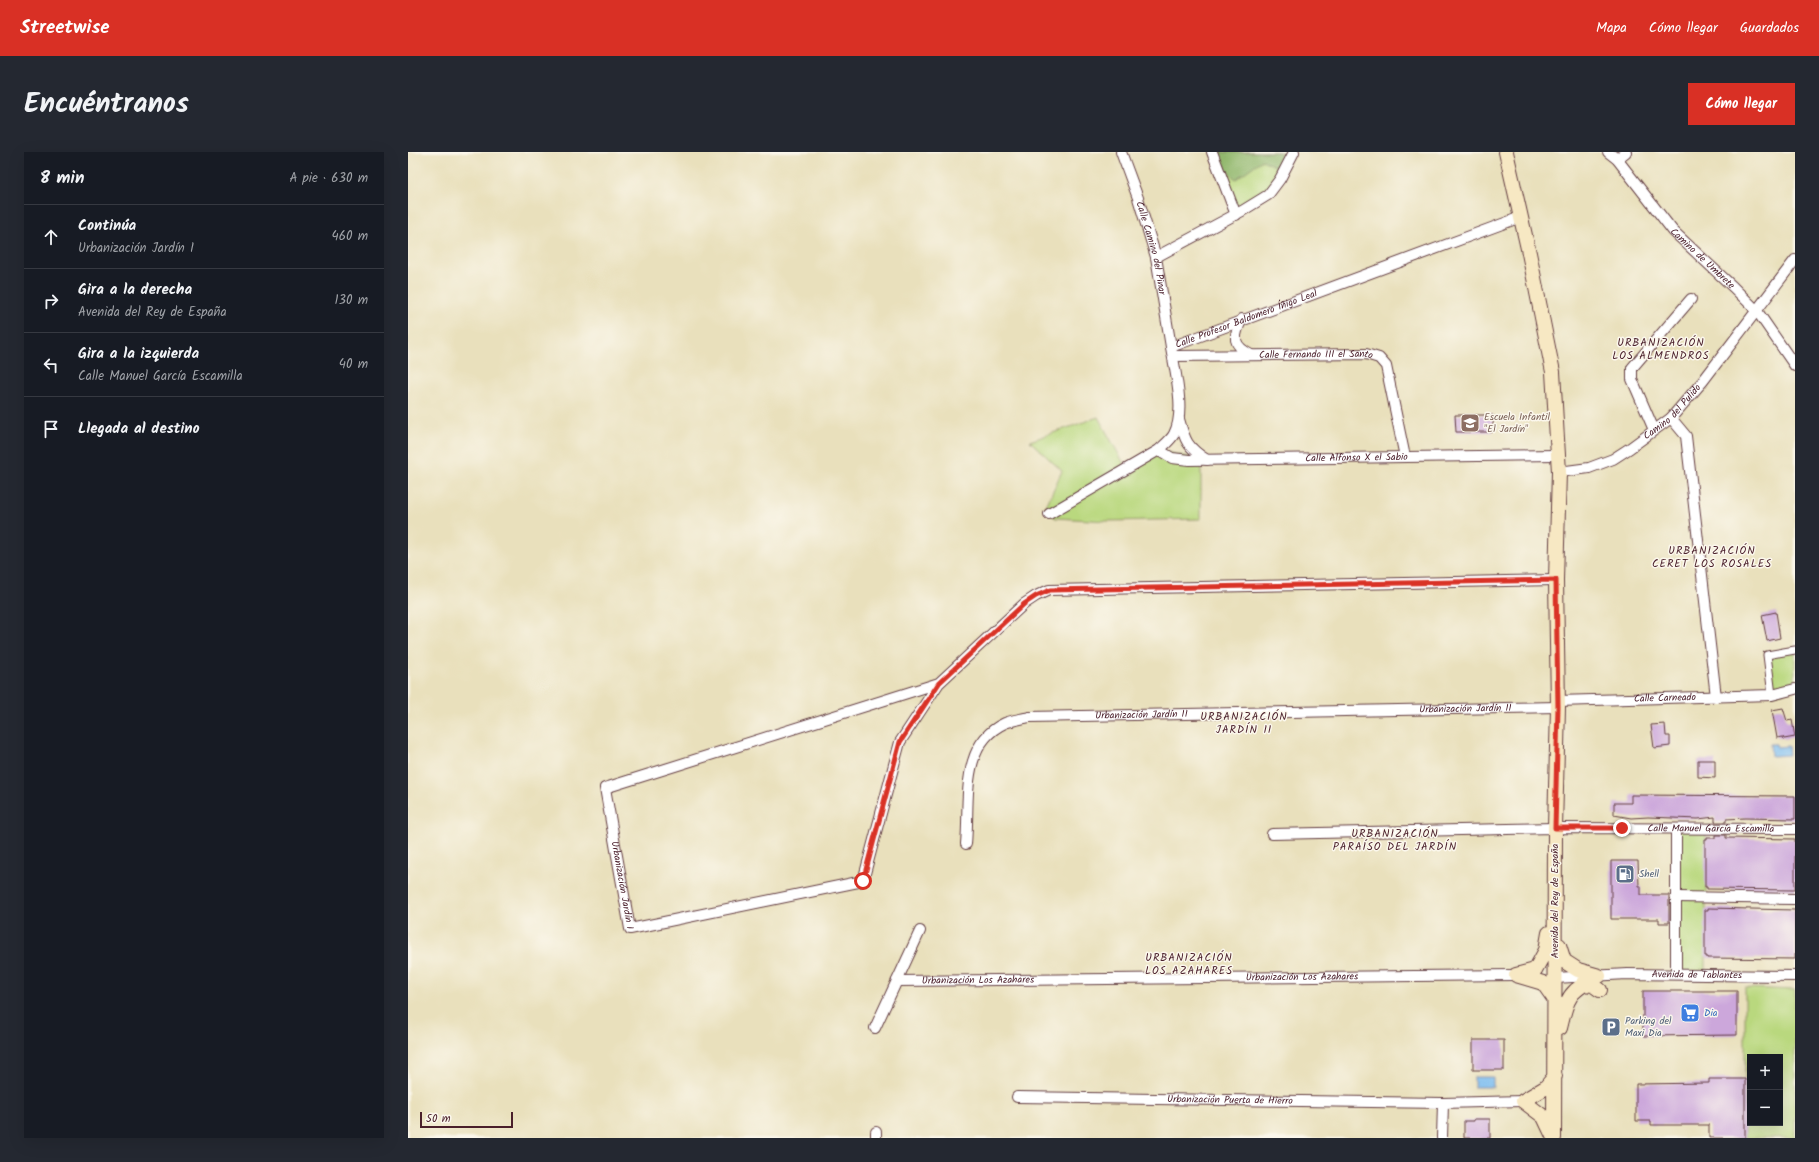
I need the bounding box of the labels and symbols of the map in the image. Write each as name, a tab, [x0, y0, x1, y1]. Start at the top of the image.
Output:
street label: Calle Camino del Pinar	[1131, 199, 1170, 297]
street label: Camino de Umbrete	[1666, 224, 1739, 293]
street label: Calle Profesor Baldomero Íñigo Leal	[1173, 285, 1320, 353]
district label: URBANIZACIÓN LOS ALMENDROS	[1612, 334, 1710, 365]
street label: Calle Fernando III el Santo	[1259, 346, 1376, 364]
street label: Camino del Pulido	[1640, 380, 1705, 444]
place label: Escuela Infantil "El Jardín"	[1484, 409, 1550, 437]
school or university icon: Escuela Infantil "El Jardín"	[1459, 412, 1481, 434]
street label: Calle Alfonso X el Sabio	[1305, 449, 1408, 466]
district label: URBANIZACIÓN CERET LOS ROSALES	[1652, 542, 1772, 573]
street label: Calle Carneado	[1634, 689, 1697, 707]
street label: Urbanización Jardín II	[1419, 700, 1512, 718]
street label: Urbanización Jardín II	[1095, 706, 1188, 724]
district label: URBANIZACIÓN JARDÍN II	[1200, 708, 1288, 739]
route end	[1613, 819, 1631, 837]
street label: Calle Manuel García Escamilla	[1648, 820, 1775, 837]
district label: URBANIZACIÓN PARAÍSO DEL JARDÍN	[1333, 825, 1457, 856]
street label: Urbanización Jardín I	[607, 840, 638, 931]
street label: Avenida del Rey de España	[1547, 844, 1563, 958]
fuel station icon: Shell	[1614, 863, 1636, 885]
place label: Shell	[1639, 866, 1660, 882]
route start	[854, 872, 872, 890]
district label: URBANIZACIÓN LOS AZAHARES	[1145, 949, 1233, 980]
street label: Avenida de Tablantes	[1652, 966, 1743, 983]
street label: Urbanización Los Azahares	[1246, 969, 1359, 986]
street label: Urbanización Los Azahares	[922, 972, 1035, 989]
supermarket icon: Dia	[1679, 1002, 1701, 1024]
place label: Dia	[1704, 1005, 1718, 1021]
place label: Parking del Maxi Dia	[1625, 1013, 1672, 1041]
parking icon: Parking del Maxi Dia	[1600, 1016, 1622, 1038]
street label: Urbanización Puerta de Hierro	[1167, 1091, 1293, 1109]
scale bar	[420, 1110, 513, 1129]

